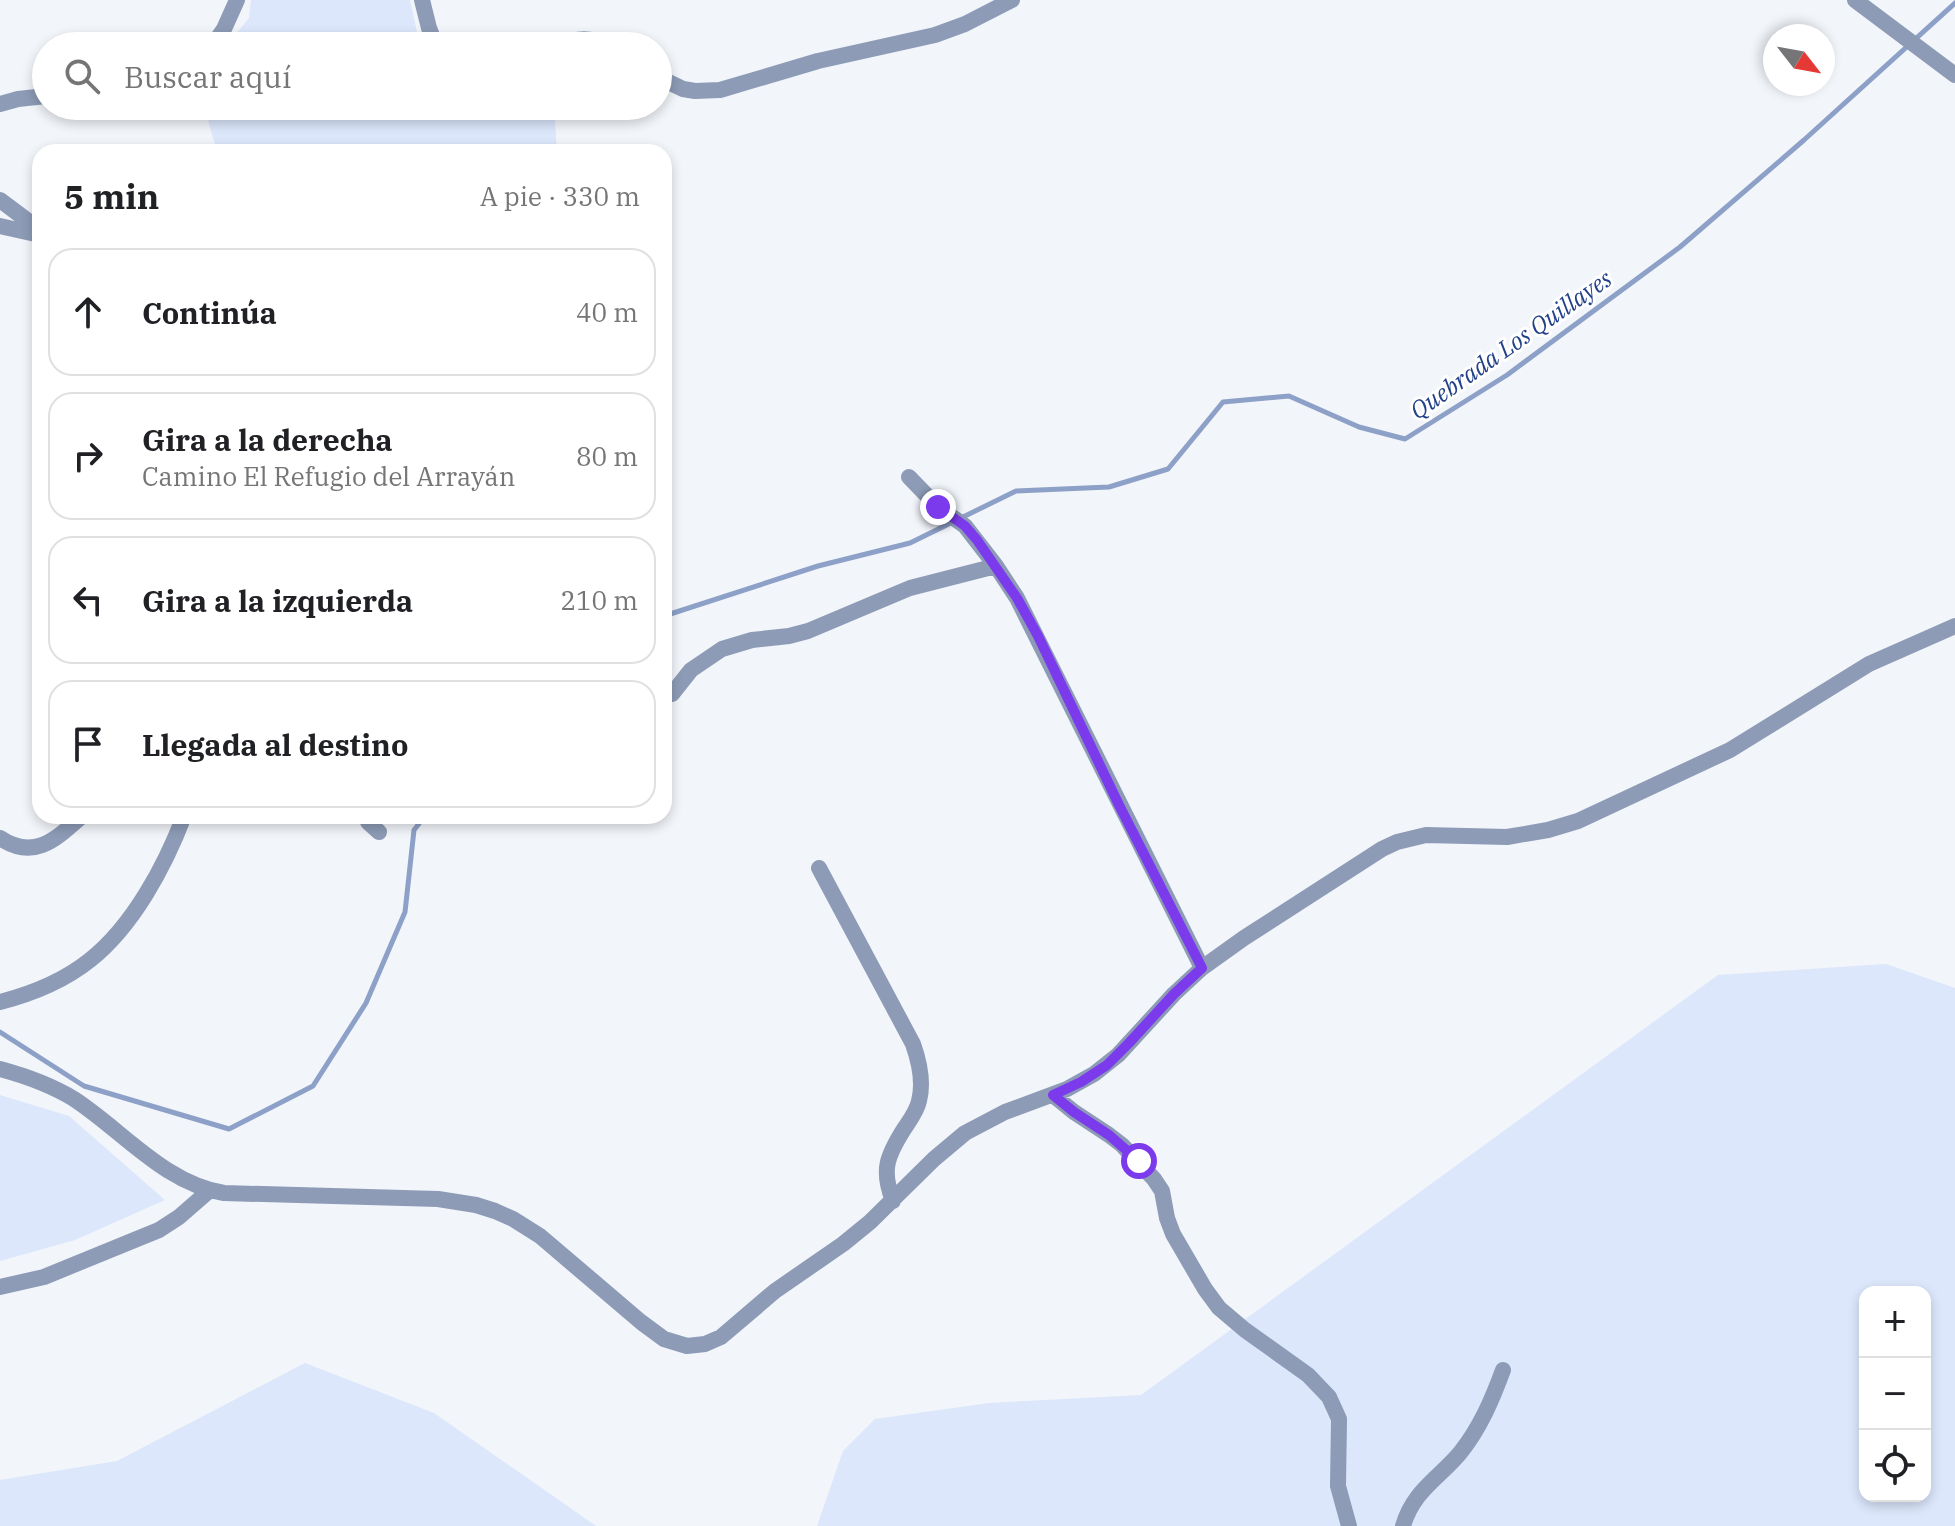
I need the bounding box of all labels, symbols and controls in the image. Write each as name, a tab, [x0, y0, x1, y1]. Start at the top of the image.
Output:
north arrow	[1763, 24, 1835, 96]
search box	[32, 32, 672, 120]
icon: search	[60, 54, 104, 98]
text: Buscar aquí	[124, 57, 291, 96]
text: 5 min	[64, 174, 159, 218]
text: A pie · 330 m	[480, 179, 640, 213]
water label: Quebrada Los Quillayes	[1403, 262, 1618, 426]
icon: ahead	[66, 290, 110, 334]
text: Continúa	[142, 293, 277, 332]
text: 40 m	[576, 295, 638, 329]
text: Gira a la derecha	[142, 420, 393, 459]
icon: right	[66, 434, 110, 478]
text: 80 m	[576, 439, 638, 473]
text: Camino El Refugio del Arrayán	[142, 459, 515, 493]
route end	[920, 489, 956, 525]
icon: left	[66, 578, 110, 622]
text: Gira a la izquierda	[142, 581, 413, 620]
text: 210 m	[560, 583, 638, 617]
icon: arrive	[66, 722, 110, 766]
text: Llegada al destino	[142, 725, 408, 764]
route start	[1121, 1143, 1157, 1179]
map controls	[1859, 1286, 1931, 1502]
button: +	[1859, 1286, 1931, 1358]
button: −	[1859, 1358, 1931, 1430]
button: locate	[1859, 1430, 1931, 1502]

